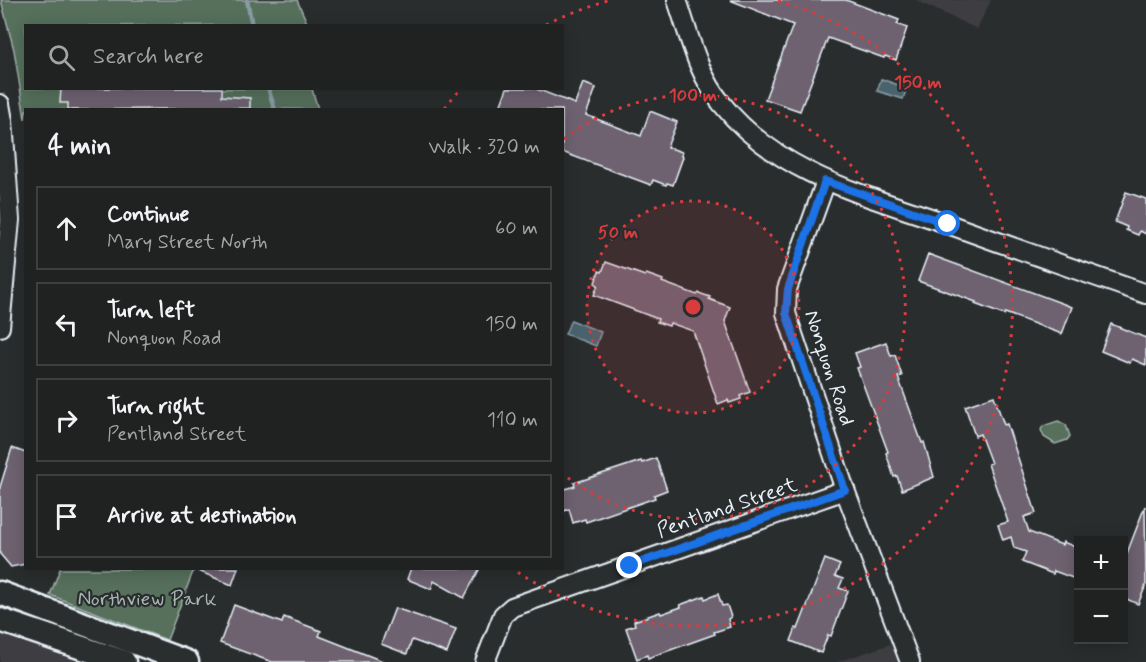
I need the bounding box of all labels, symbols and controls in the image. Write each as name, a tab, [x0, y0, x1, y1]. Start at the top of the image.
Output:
search box	[24, 24, 564, 90]
icon: search	[45, 41, 78, 74]
text: Search here	[93, 43, 204, 71]
text: 150 m	[894, 71, 942, 95]
text: 100 m	[669, 84, 717, 108]
text: 4 min	[48, 130, 111, 164]
text: Walk · 320 m	[428, 134, 540, 161]
text: Continue	[107, 201, 189, 229]
route start	[934, 210, 960, 236]
icon: ahead	[50, 212, 83, 245]
text: 60 m	[495, 215, 538, 242]
text: 50 m	[598, 221, 638, 245]
text: Mary Street North	[107, 229, 268, 256]
text: Turn left	[107, 297, 195, 325]
centre of rings	[683, 297, 703, 317]
street label: Nonquon Road	[797, 307, 861, 429]
icon: left	[50, 308, 83, 341]
text: 150 m	[485, 311, 538, 338]
text: Nonquon Road	[107, 325, 221, 352]
text: Turn right	[107, 393, 205, 421]
icon: right	[50, 404, 83, 437]
text: 110 m	[487, 407, 538, 434]
text: Pentland Street	[107, 421, 247, 448]
street label: Pentland Street	[653, 471, 801, 545]
icon: arrive	[50, 500, 83, 533]
text: Arrive at destination	[107, 502, 297, 530]
map controls	[1074, 536, 1128, 644]
button: +	[1074, 536, 1128, 590]
route end	[616, 552, 642, 578]
park label: Northview Park	[77, 585, 217, 613]
button: −	[1074, 590, 1128, 644]

